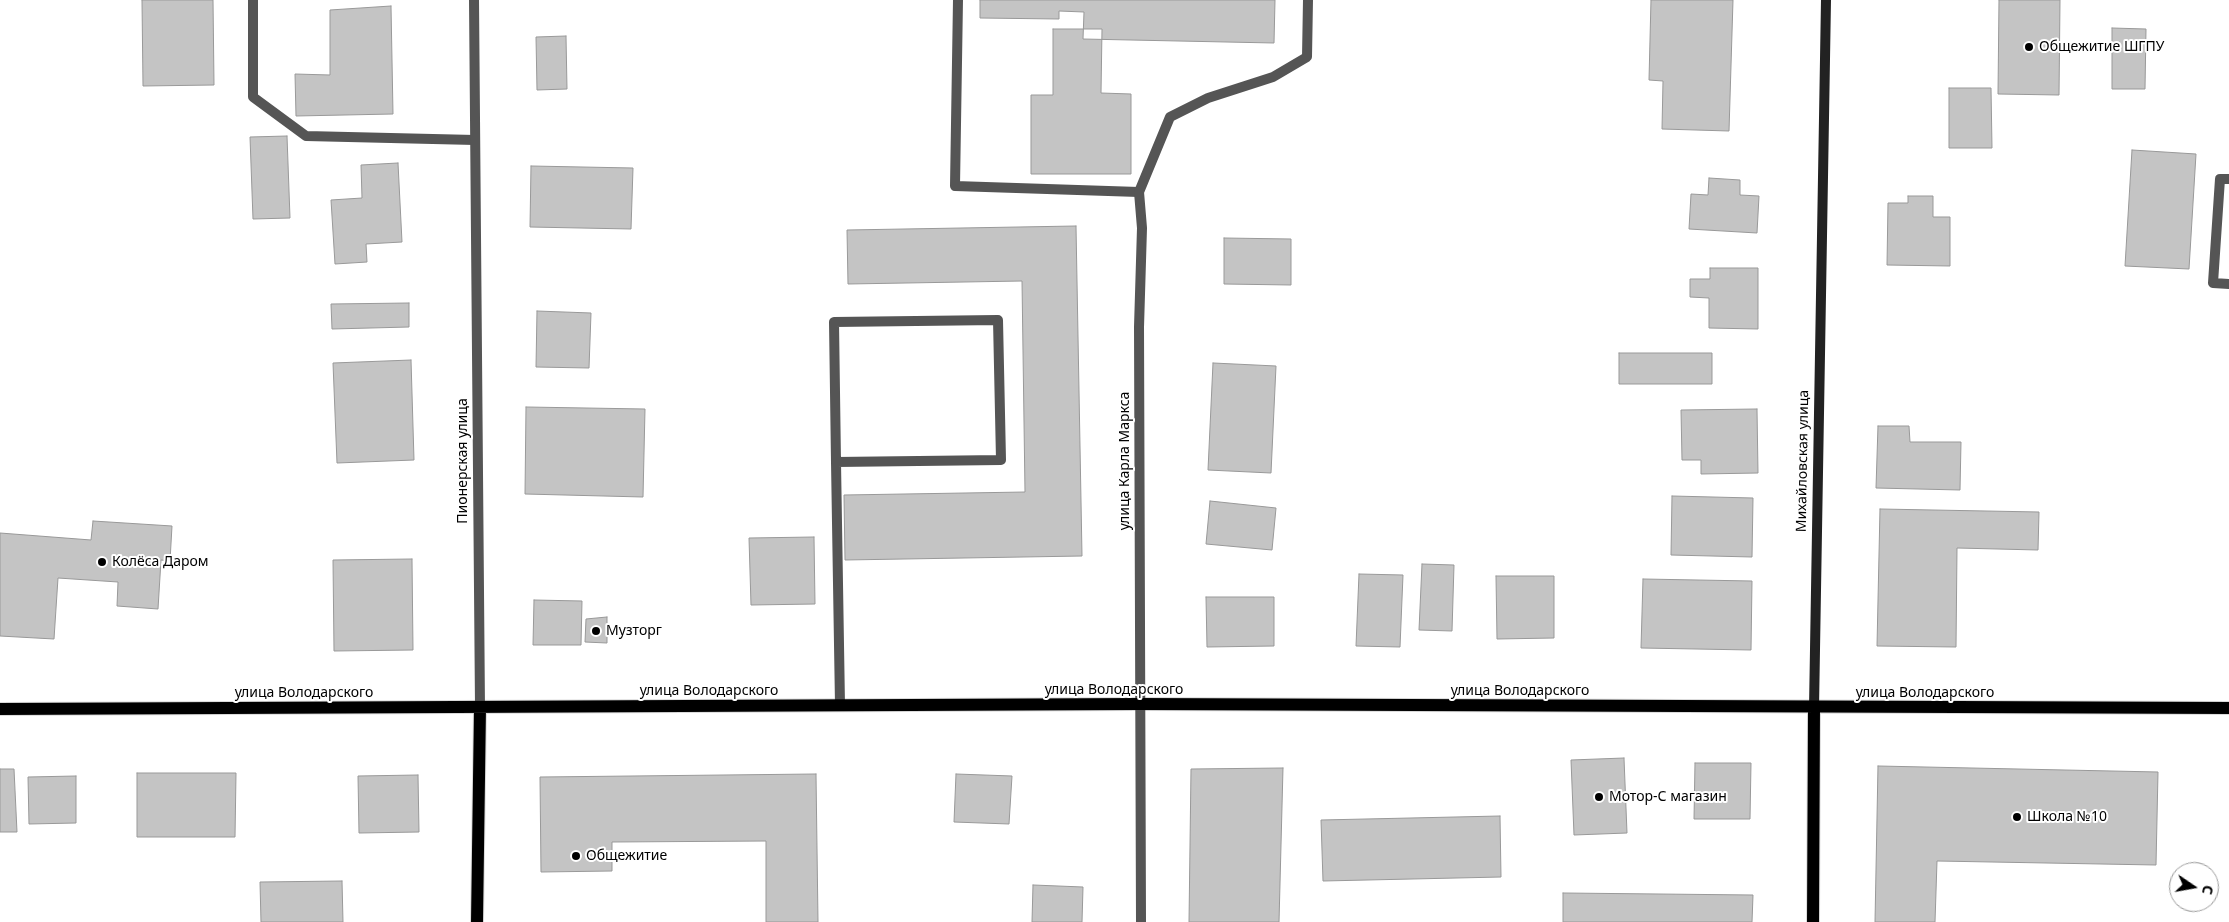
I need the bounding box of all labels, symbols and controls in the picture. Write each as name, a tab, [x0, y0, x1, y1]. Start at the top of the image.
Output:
place label: Общежитие ШГПУ	[2039, 39, 2164, 55]
marker: Общежитие ШГПУ	[2023, 41, 2035, 53]
street label: Михайловская улица	[1793, 390, 1813, 532]
street label: улица Карла Маркса	[1117, 392, 1133, 530]
street label: Пионерская улица	[455, 398, 471, 524]
place label: Колёса Даром	[112, 554, 209, 570]
marker: Колёса Даром	[96, 556, 108, 568]
place label: Музторг	[606, 623, 662, 639]
marker: Музторг	[590, 625, 602, 637]
street label: улица Володарского	[1045, 682, 1183, 698]
street label: улица Володарского	[640, 683, 778, 699]
street label: улица Володарского	[1451, 683, 1589, 699]
street label: улица Володарского	[235, 685, 373, 701]
street label: улица Володарского	[1856, 685, 1994, 701]
place label: Мотор-С магазин	[1609, 789, 1727, 805]
marker: Мотор-С магазин	[1593, 791, 1605, 803]
place label: Школа №10	[2027, 809, 2107, 825]
marker: Школа №10	[2011, 811, 2023, 823]
place label: Общежитие	[586, 848, 667, 864]
marker: Общежитие	[570, 850, 582, 862]
north arrow	[2169, 862, 2219, 912]
text: С	[2198, 884, 2218, 896]

